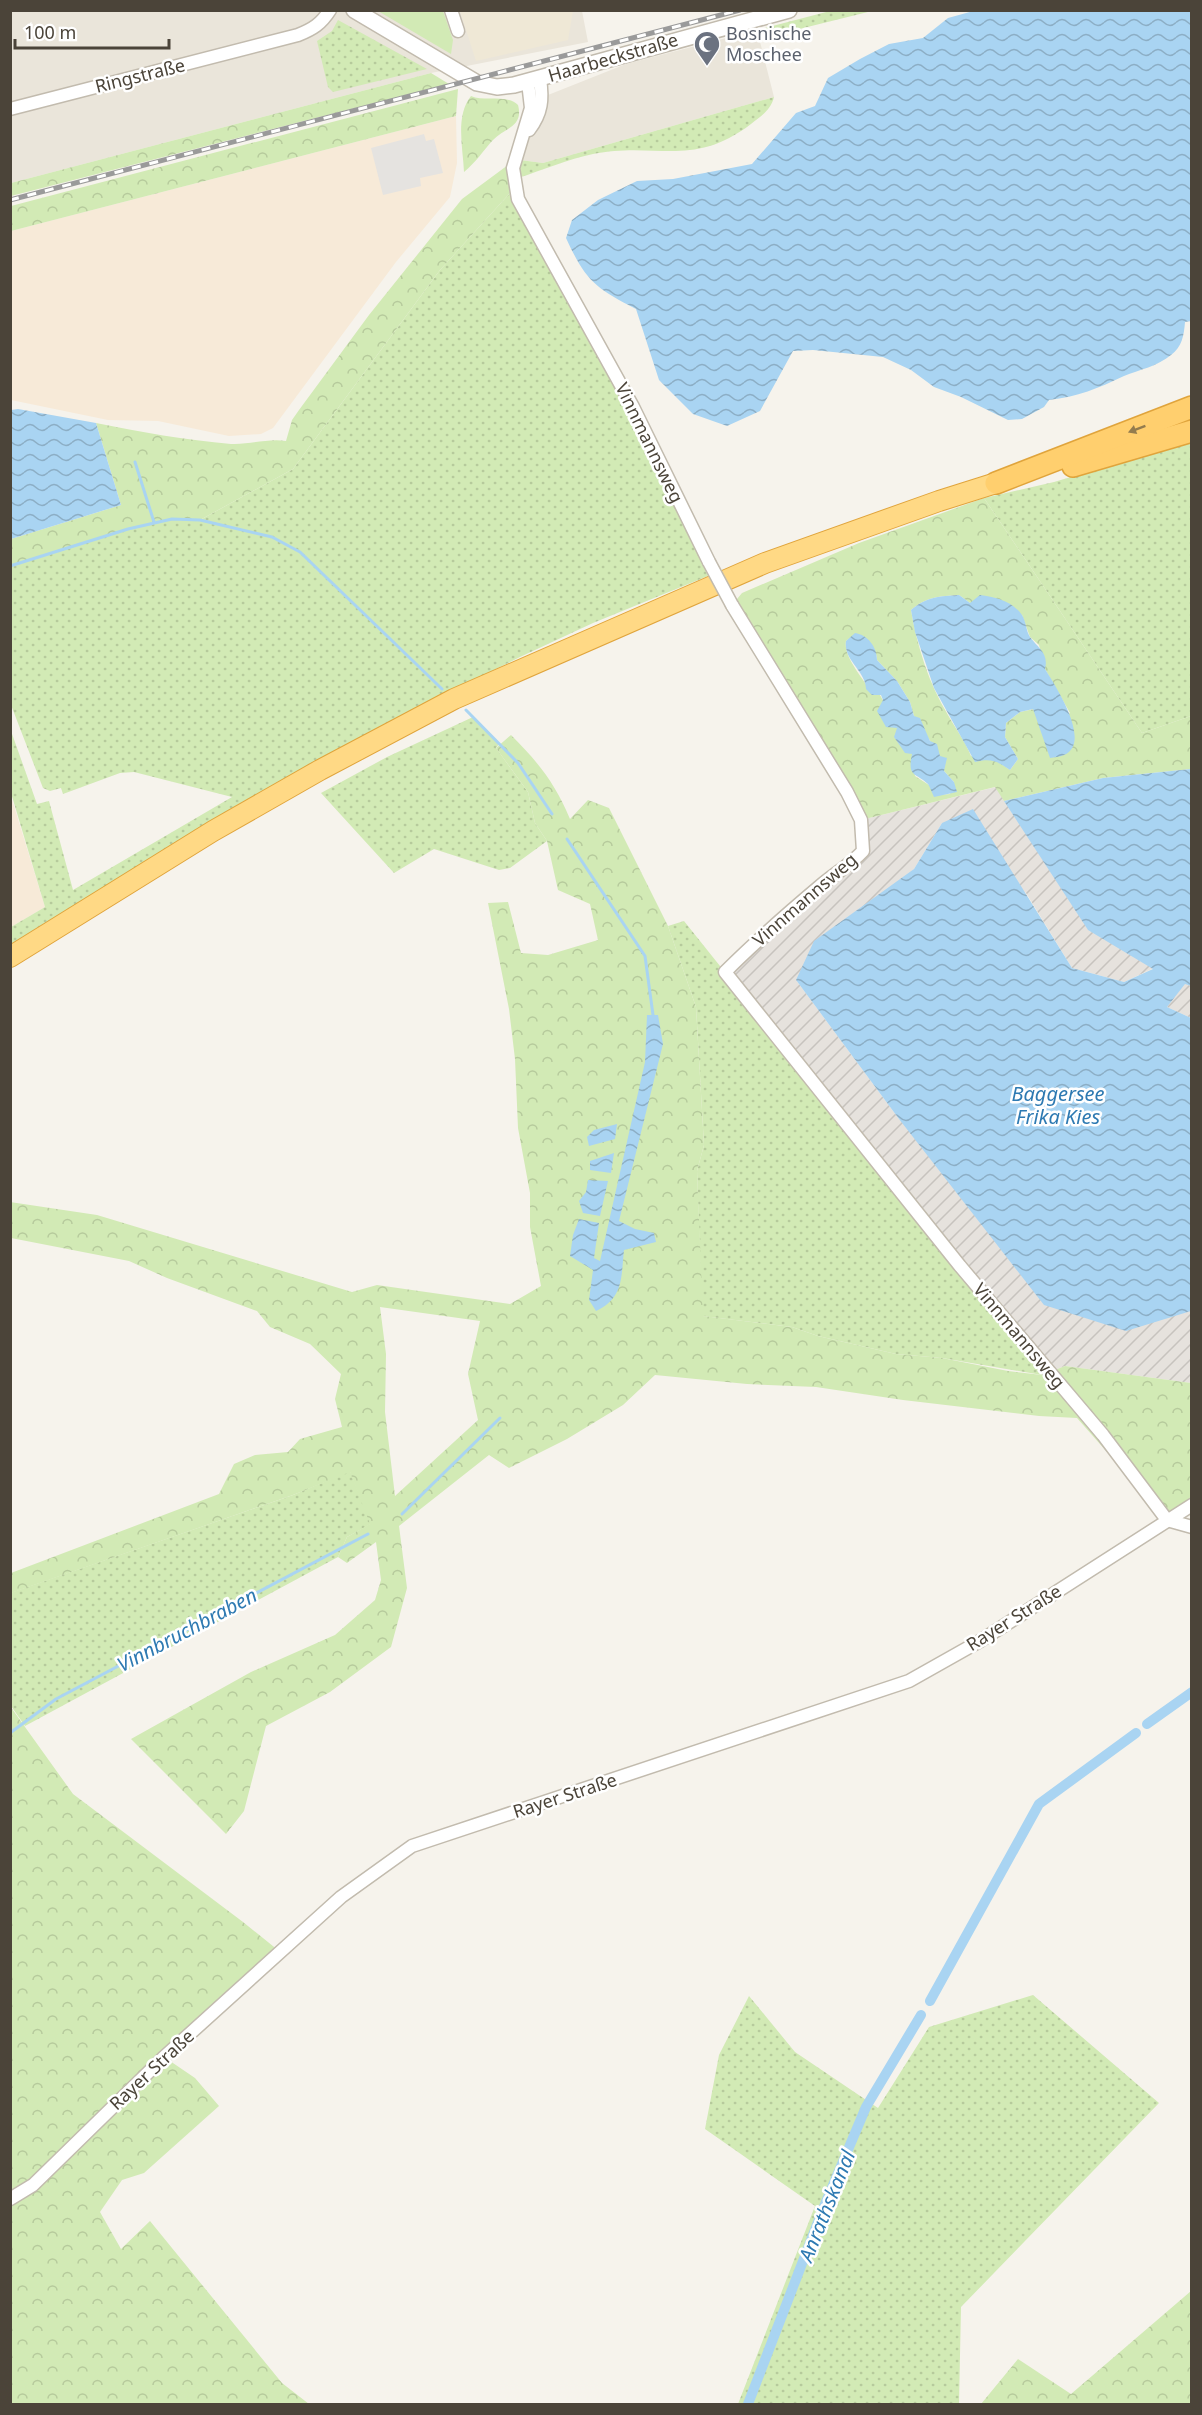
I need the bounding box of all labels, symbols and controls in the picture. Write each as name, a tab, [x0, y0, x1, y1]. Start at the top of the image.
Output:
scale bar	[15, 12, 170, 50]
text: 100 m	[24, 20, 76, 44]
place label: Bosnische Moschee	[726, 21, 812, 66]
street label: Haarbeckstraße	[545, 27, 681, 87]
mosque icon: Bosnische Moschee	[692, 29, 722, 67]
street label: Ringstraße	[92, 52, 187, 98]
street label: Vinnmannsweg	[610, 378, 689, 507]
one-way arrow	[1128, 424, 1146, 434]
street label: Vinnmannsweg	[747, 847, 862, 951]
water label: Baggersee Frika Kies	[1011, 1080, 1105, 1130]
street label: Vinnmannsweg	[969, 1278, 1071, 1393]
street label: Rayer Straße	[961, 1578, 1066, 1656]
water label: Vinnbruchbraben	[112, 1581, 261, 1678]
street label: Rayer Straße	[510, 1767, 620, 1823]
street label: Rayer Straße	[104, 2024, 199, 2115]
water label: Anrathskanal	[791, 2145, 861, 2267]

